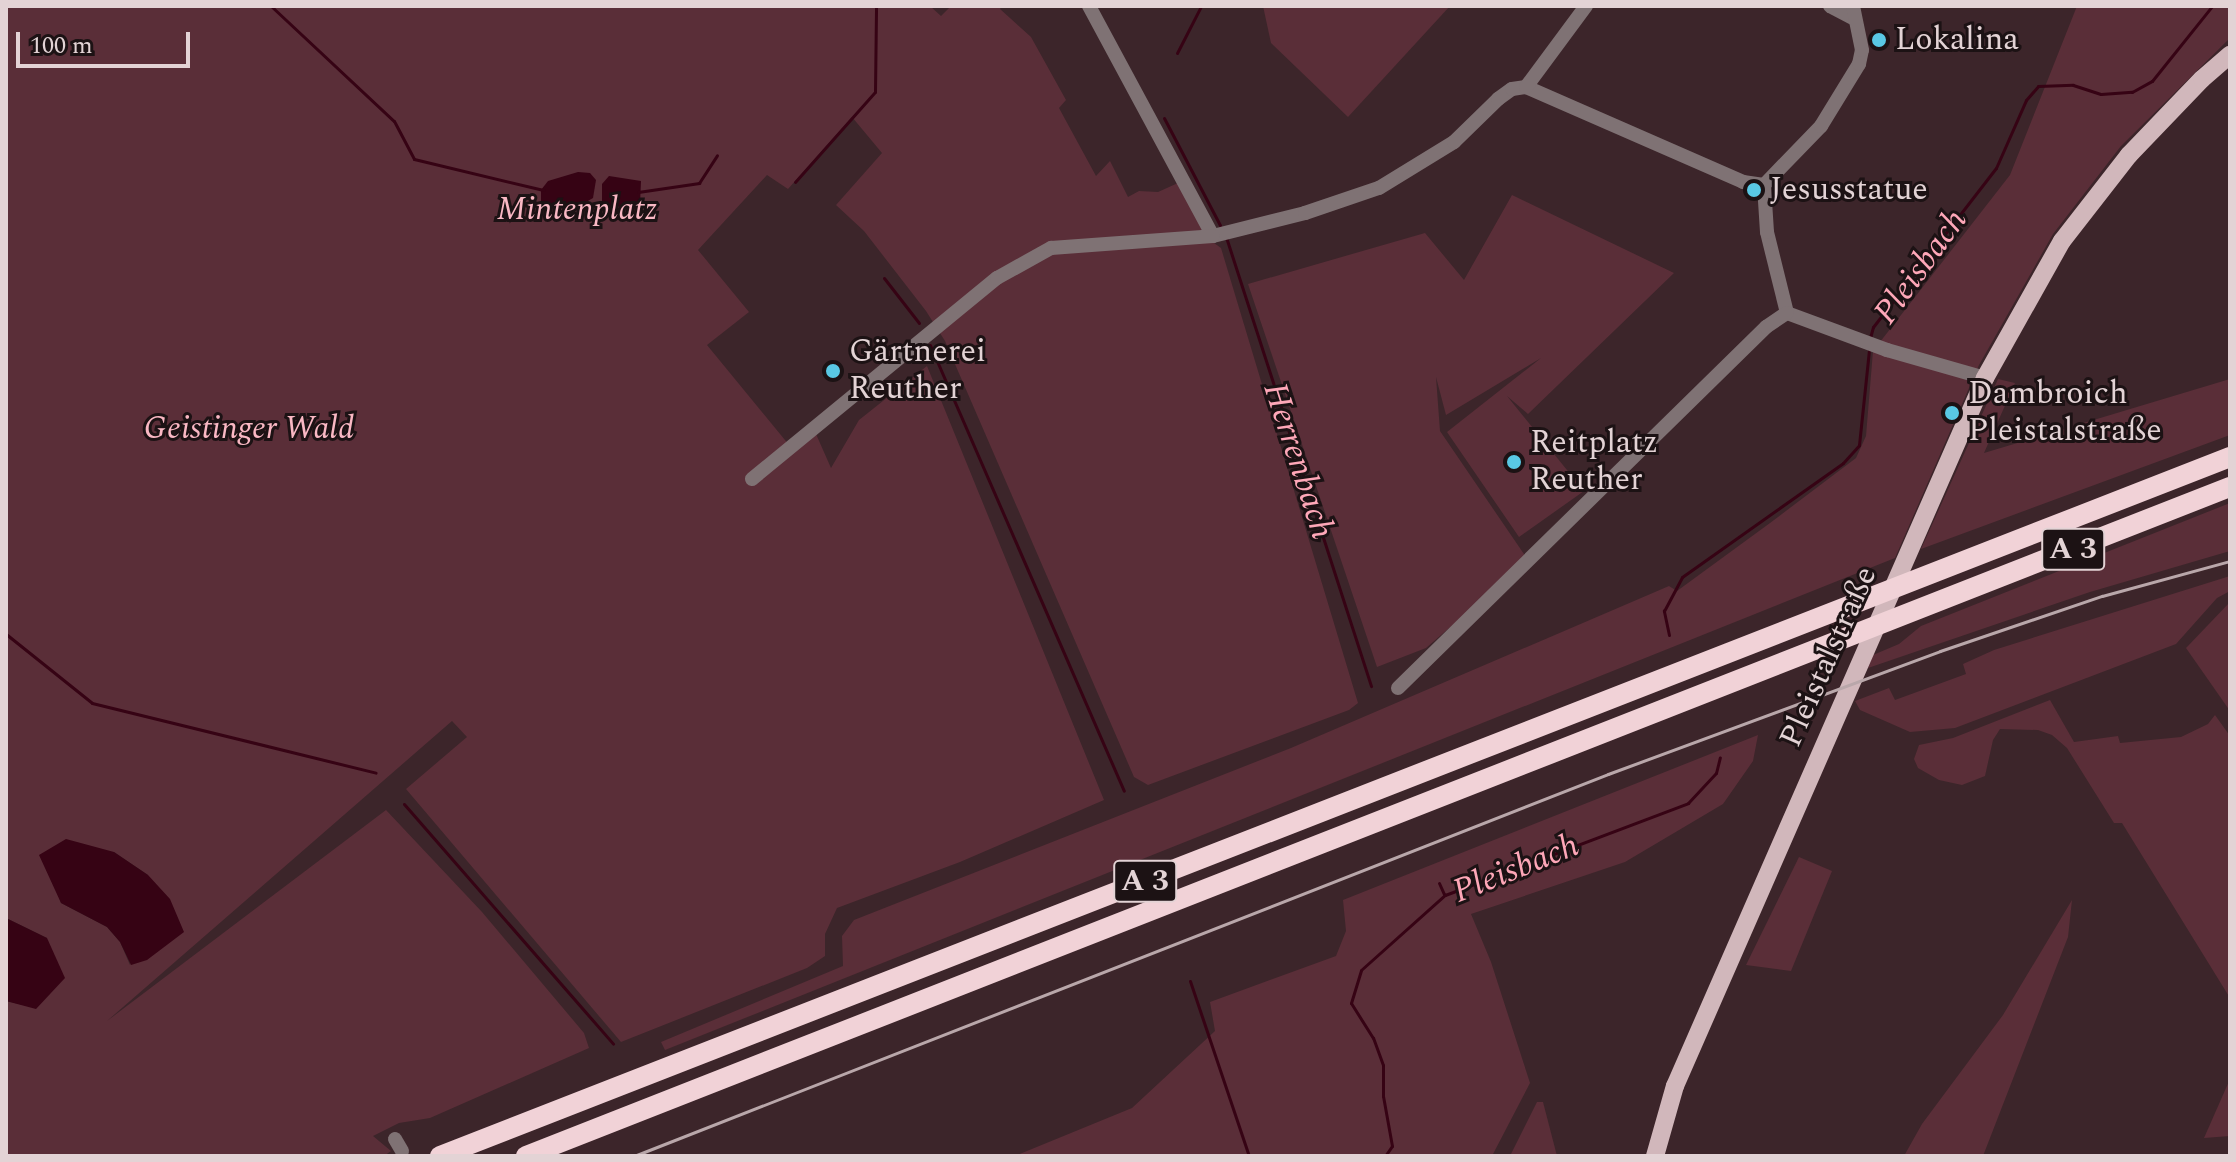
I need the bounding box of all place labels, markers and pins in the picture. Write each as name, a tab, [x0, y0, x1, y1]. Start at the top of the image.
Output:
place label: Lokalina	[1895, 21, 2019, 59]
marker: Lokalina	[1870, 31, 1888, 49]
place label: Jesusstatue	[1770, 171, 1928, 209]
marker: Jesusstatue	[1745, 181, 1763, 199]
place label: Gärtnerei Reuther	[849, 334, 986, 409]
marker: Gärtnerei Reuther	[824, 362, 842, 380]
place label: Dambroich Pleistalstraße	[1968, 376, 2162, 451]
marker: Dambroich Pleistalstraße	[1943, 404, 1961, 422]
place label: Reitplatz Reuther	[1530, 425, 1658, 500]
marker: Reitplatz Reuther	[1505, 453, 1523, 471]

